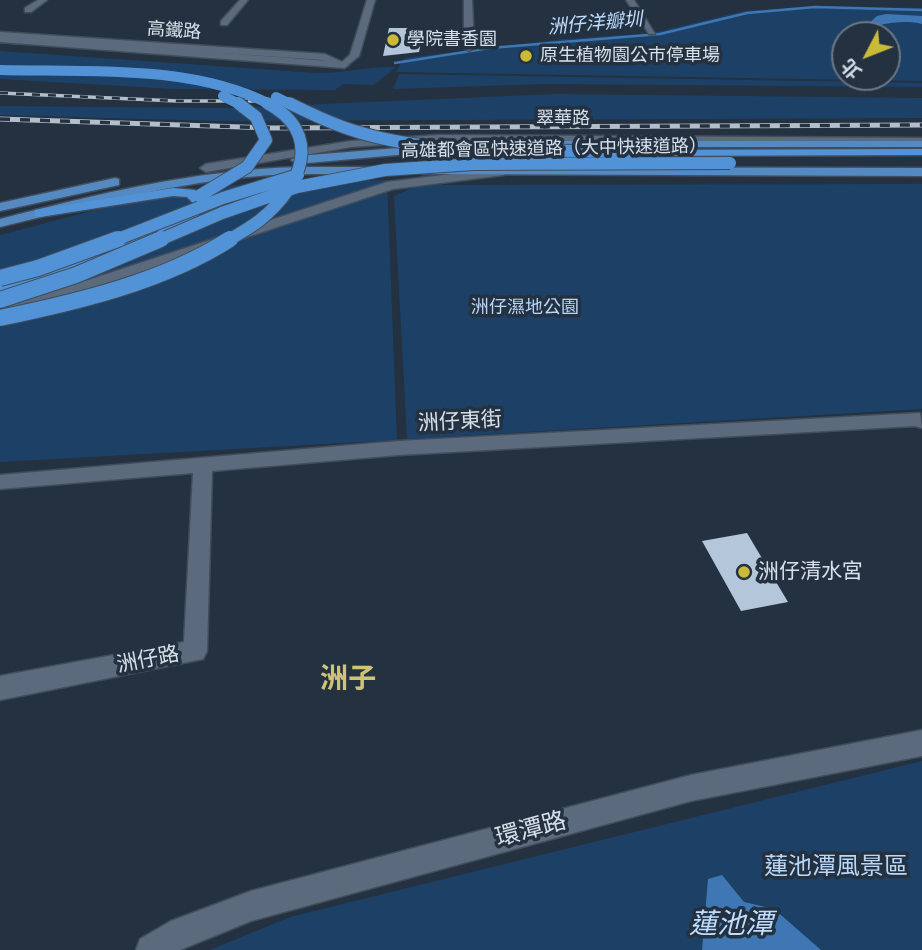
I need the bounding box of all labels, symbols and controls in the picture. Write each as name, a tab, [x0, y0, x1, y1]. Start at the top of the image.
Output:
water label: 洲仔洋瓣圳	[547, 9, 643, 39]
street label: 高鐵路	[146, 18, 202, 44]
north arrow	[831, 21, 901, 91]
place label: 學院書香園	[407, 29, 497, 51]
marker: 學院書香園	[385, 32, 401, 48]
place label: 原生植物園公巿停車場	[540, 45, 720, 67]
marker: 原生植物園公巿停車場	[518, 48, 534, 64]
text: 北	[837, 54, 866, 84]
street label: 翠華路	[536, 108, 590, 130]
street label: 高雄都會區快速道路（大中快速道路）	[401, 136, 707, 162]
park label: 洲仔濕地公園	[471, 297, 579, 319]
street label: 洲仔東街	[417, 407, 503, 437]
place label: 洲仔清水宮	[758, 559, 863, 585]
marker: 洲仔清水宮	[736, 564, 752, 580]
street label: 洲仔路	[115, 642, 181, 678]
district label: 洲子	[320, 663, 376, 697]
street label: 環潭路	[492, 807, 570, 853]
park label: 蓮池潭風景區	[764, 853, 908, 881]
water label: 蓮池潭	[689, 908, 773, 942]

